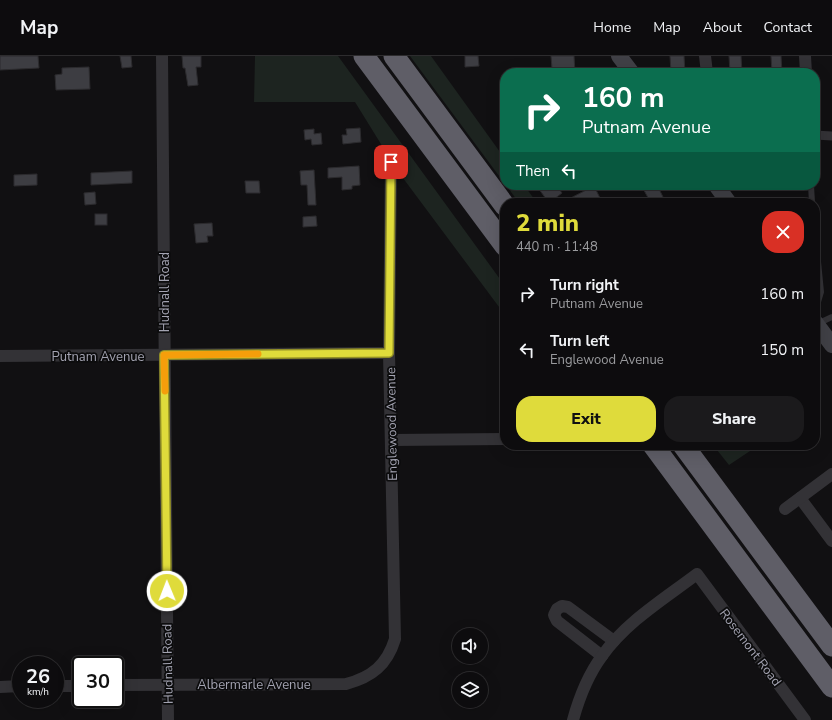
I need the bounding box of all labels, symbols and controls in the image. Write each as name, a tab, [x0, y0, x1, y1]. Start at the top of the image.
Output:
text: Map	[20, 15, 58, 41]
text: Home	[593, 18, 631, 37]
text: Map	[653, 18, 681, 37]
text: About	[703, 18, 742, 37]
text: Contact	[764, 18, 812, 37]
text: 160 m	[582, 79, 665, 117]
icon: right	[516, 84, 568, 136]
text: Putnam Avenue	[582, 115, 711, 139]
pin	[374, 145, 408, 179]
icon: arrive	[380, 151, 402, 173]
icon: left	[558, 160, 580, 182]
text: Then	[516, 161, 550, 181]
text: 2 min	[516, 207, 579, 239]
button: close	[762, 211, 804, 253]
text: 440 m · 11:48	[516, 238, 598, 256]
street label: Hudnall Road	[156, 252, 174, 332]
text: Turn right	[550, 275, 619, 295]
icon: right	[516, 283, 538, 305]
text: 160 m	[760, 284, 804, 304]
text: Putnam Avenue	[550, 295, 643, 313]
text: Turn left	[550, 331, 609, 351]
icon: left	[516, 339, 538, 361]
text: 150 m	[760, 340, 804, 360]
street label: Putnam Avenue	[52, 348, 145, 366]
text: Englewood Avenue	[550, 351, 664, 369]
street label: Englewood Avenue	[382, 367, 402, 481]
button: Exit	[516, 396, 656, 442]
button: Share	[664, 396, 804, 442]
position arrow	[146, 570, 188, 612]
street label: Rosemont Road	[715, 605, 785, 690]
street label: Hudnall Road	[158, 624, 178, 704]
map controls	[452, 628, 488, 708]
button: sound	[452, 628, 488, 664]
speed limit sign: 30	[72, 656, 124, 708]
text: 26	[26, 663, 50, 690]
button: layers	[452, 672, 488, 708]
street label: Albermarle Avenue	[197, 676, 311, 694]
text: km/h	[27, 685, 49, 699]

